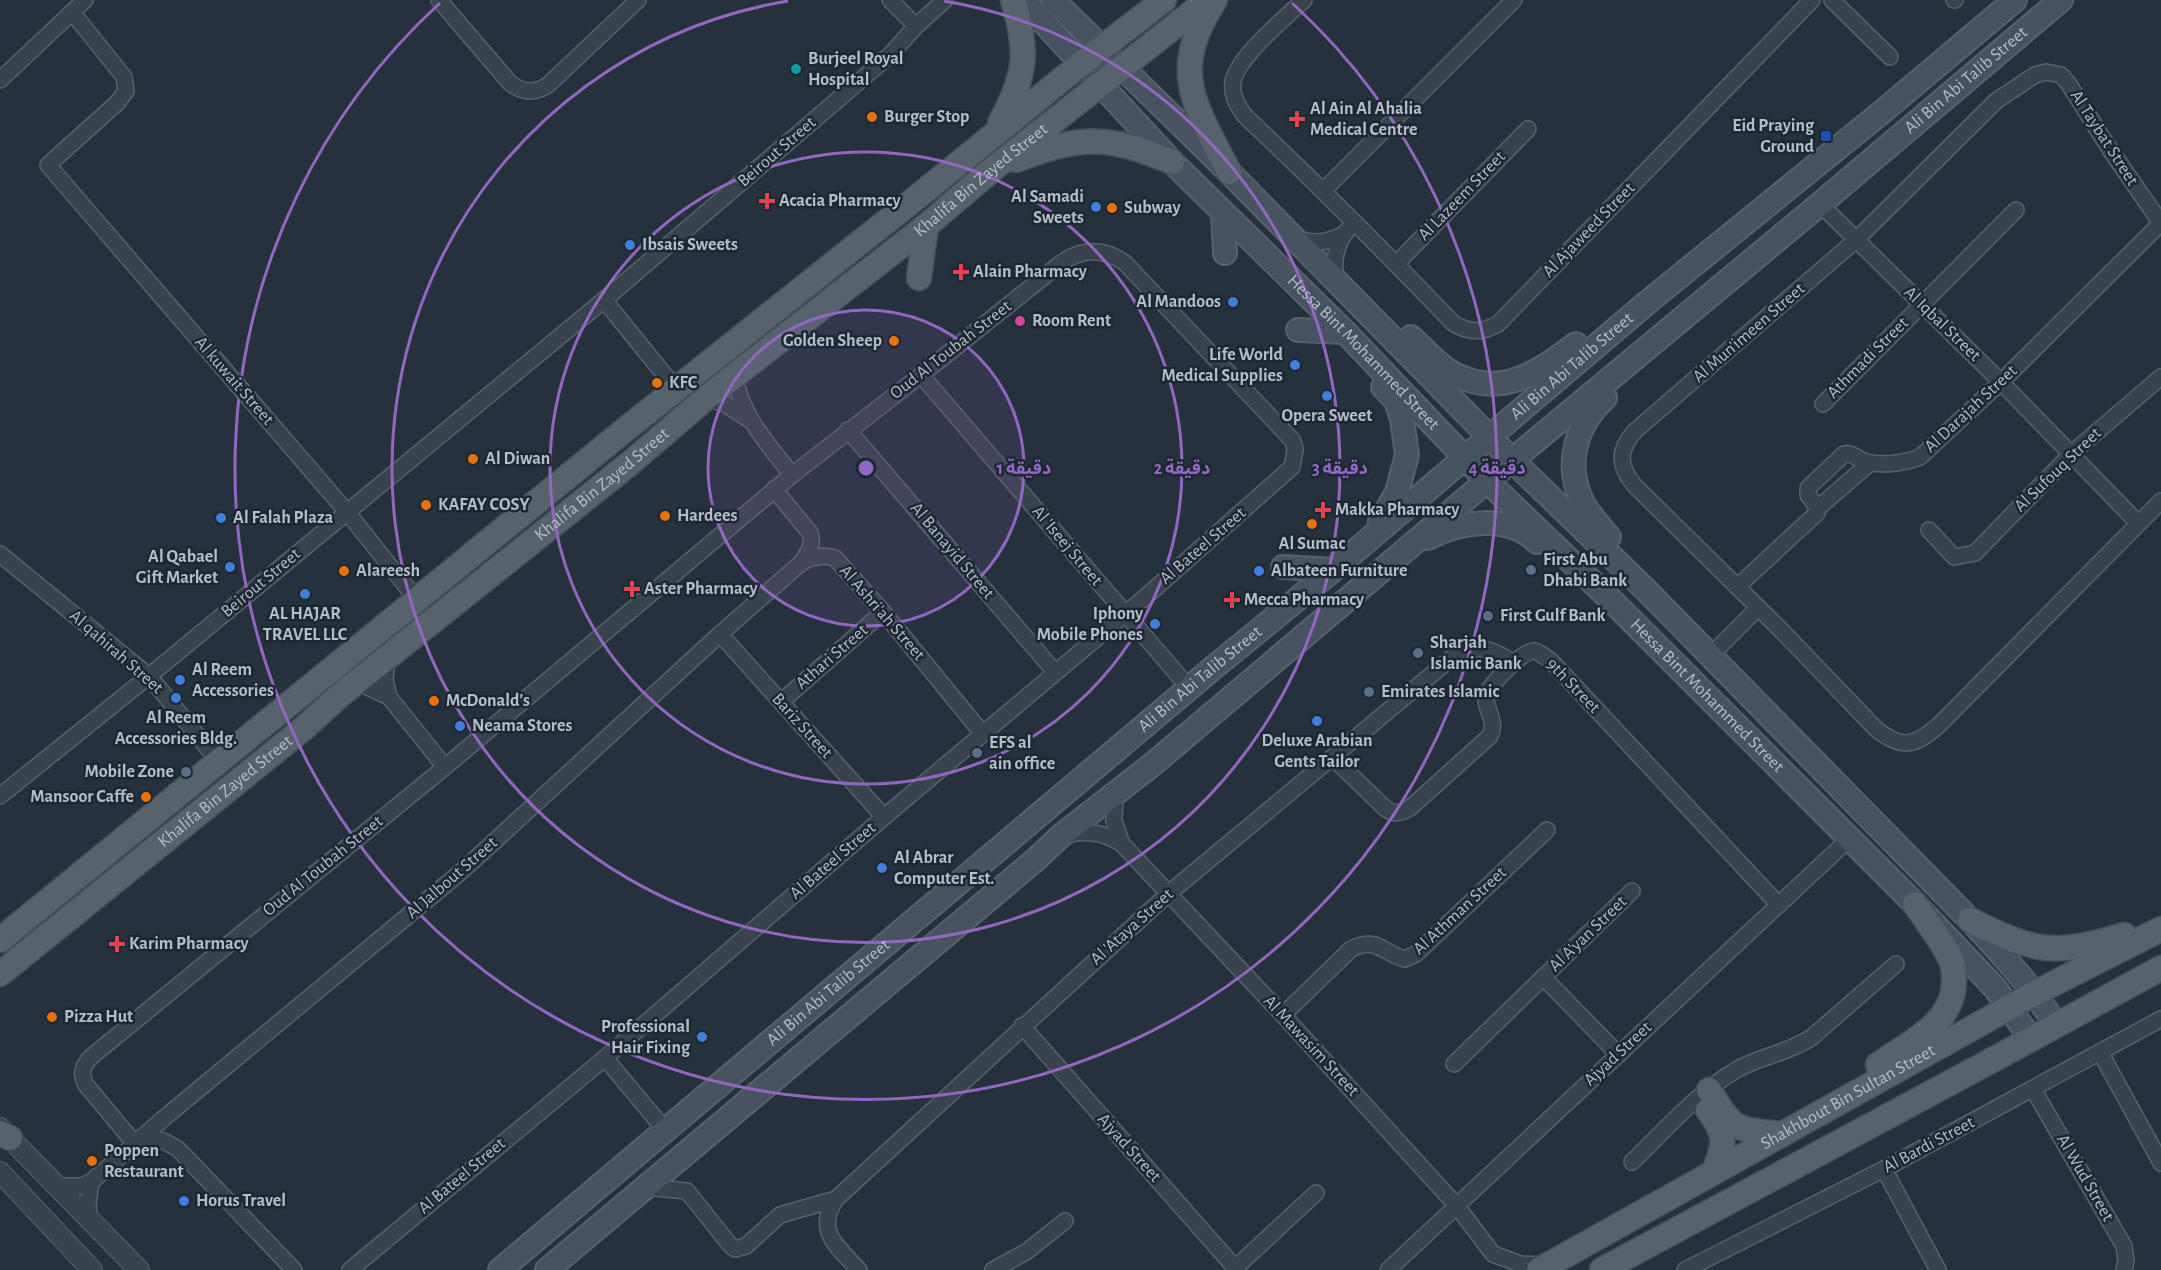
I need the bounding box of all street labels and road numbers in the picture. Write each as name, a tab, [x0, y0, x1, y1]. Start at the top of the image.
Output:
street label: Ali Bin Abi Talib Street	[1901, 23, 2031, 137]
street label: Al Taybat Street	[2067, 87, 2142, 189]
street label: Beirout Street	[734, 113, 820, 191]
street label: Khalifa Bin Zayed Street	[911, 120, 1051, 241]
street label: Al Lazeem Street	[1415, 147, 1509, 244]
street label: Al Ajaweed Street	[1539, 179, 1639, 281]
street label: Hessa Bint Mohammed Street	[1284, 272, 1443, 434]
street label: Al Mun'imeen Street	[1690, 280, 1809, 386]
street label: Al Iqbal Street	[1900, 283, 1984, 365]
street label: Oud Al Toubah Street	[887, 297, 1015, 403]
street label: Ali Bin Abi Talib Street	[1507, 309, 1637, 424]
street label: Athmadi Street	[1824, 314, 1912, 402]
street label: Al kuwait Street	[191, 333, 277, 429]
street label: Al Darajah Street	[1921, 362, 2021, 456]
street label: Al Sufouq Street	[2011, 424, 2105, 516]
street label: Khalifa Bin Zayed Street	[532, 425, 673, 544]
street label: Al Banayid Street	[907, 499, 998, 603]
street label: Al 'Iseej Street	[1028, 502, 1106, 590]
street label: Al Bateel Street	[1156, 504, 1250, 588]
street label: Beirout Street	[218, 545, 304, 621]
street label: Al Ashri'ah Street	[836, 562, 928, 664]
street label: Al qahirah Street	[66, 607, 167, 698]
street label: Hessa Bint Mohammed Street	[1627, 616, 1787, 776]
street label: Athari Street	[793, 621, 872, 693]
street label: Ali Bin Abi Talib Street	[1135, 623, 1266, 736]
street label: 9th Street	[1543, 655, 1604, 717]
street label: Bariz Street	[768, 690, 836, 762]
street label: Khalifa Bin Zayed Street	[155, 732, 296, 851]
street label: Oud Al Toubah Street	[260, 812, 387, 920]
street label: Al Bateel Street	[786, 819, 880, 903]
street label: Al Jalbout Street	[403, 834, 501, 922]
street label: Al Athman Street	[1410, 863, 1510, 958]
street label: Al 'Ataya Street	[1087, 885, 1177, 969]
street label: Al A'yan Street	[1546, 893, 1631, 975]
street label: Ali Bin Abi Talib Street	[764, 936, 894, 1049]
street label: Al Mawasim Street	[1260, 992, 1362, 1100]
street label: Ajyad Street	[1581, 1018, 1656, 1090]
street label: Shakhbout Bin Sultan Street	[1758, 1041, 1939, 1153]
street label: Ajyad Street	[1094, 1110, 1164, 1186]
street label: Al Bardi Street	[1880, 1113, 1978, 1177]
street label: Al Wud Street	[2053, 1132, 2117, 1225]
street label: Al Bateel Street	[415, 1134, 509, 1218]

